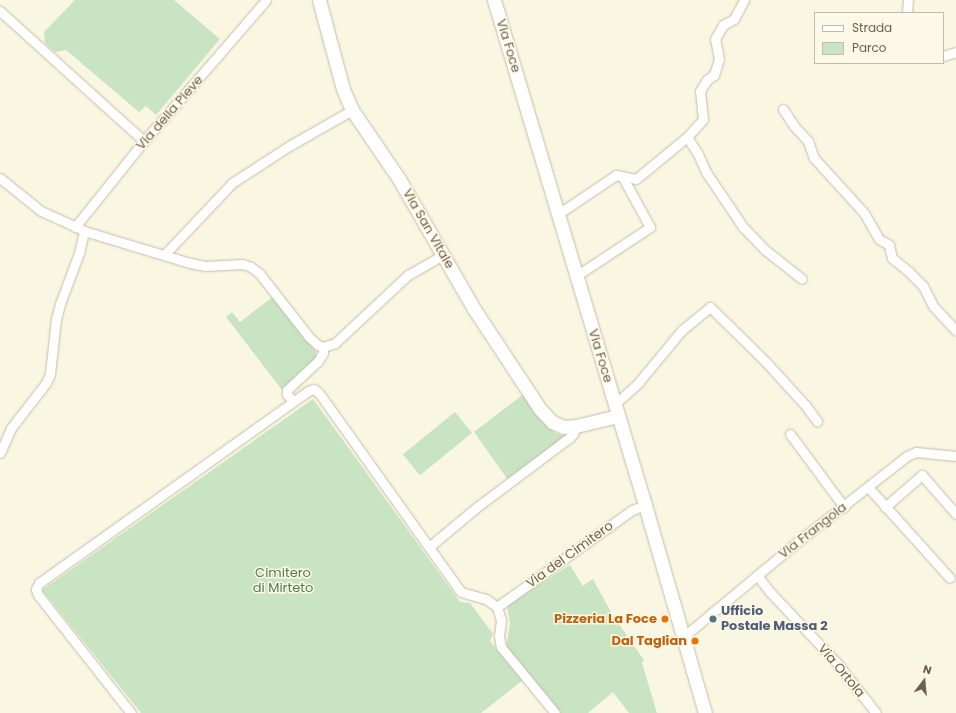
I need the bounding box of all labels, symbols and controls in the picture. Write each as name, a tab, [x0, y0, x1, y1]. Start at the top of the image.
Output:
legend	[814, 12, 944, 64]
street label: Via Foce	[492, 17, 524, 75]
text: Strada	[852, 19, 892, 36]
text: Parco	[852, 39, 887, 56]
street label: Via della Pieve	[133, 72, 207, 154]
street label: Via San Vitale	[399, 186, 457, 272]
street label: Via Foce	[584, 327, 616, 385]
street label: Via Frangola	[776, 500, 850, 562]
street label: Via del Cimitero	[524, 518, 616, 592]
park label: Cimitero di Mirteto	[253, 566, 313, 597]
place label: Ufficio Postale Massa 2	[721, 604, 828, 635]
place label: Pizzeria La Foce	[554, 611, 657, 627]
marker: Pizzeria La Foce	[660, 614, 670, 624]
marker: Ufficio Postale Massa 2	[708, 614, 718, 624]
place label: Dal Taglian	[612, 633, 687, 649]
marker: Dal Taglian	[690, 636, 700, 646]
street label: Via Ortola	[814, 641, 868, 701]
north arrow	[904, 661, 944, 701]
text: N	[921, 661, 933, 678]

